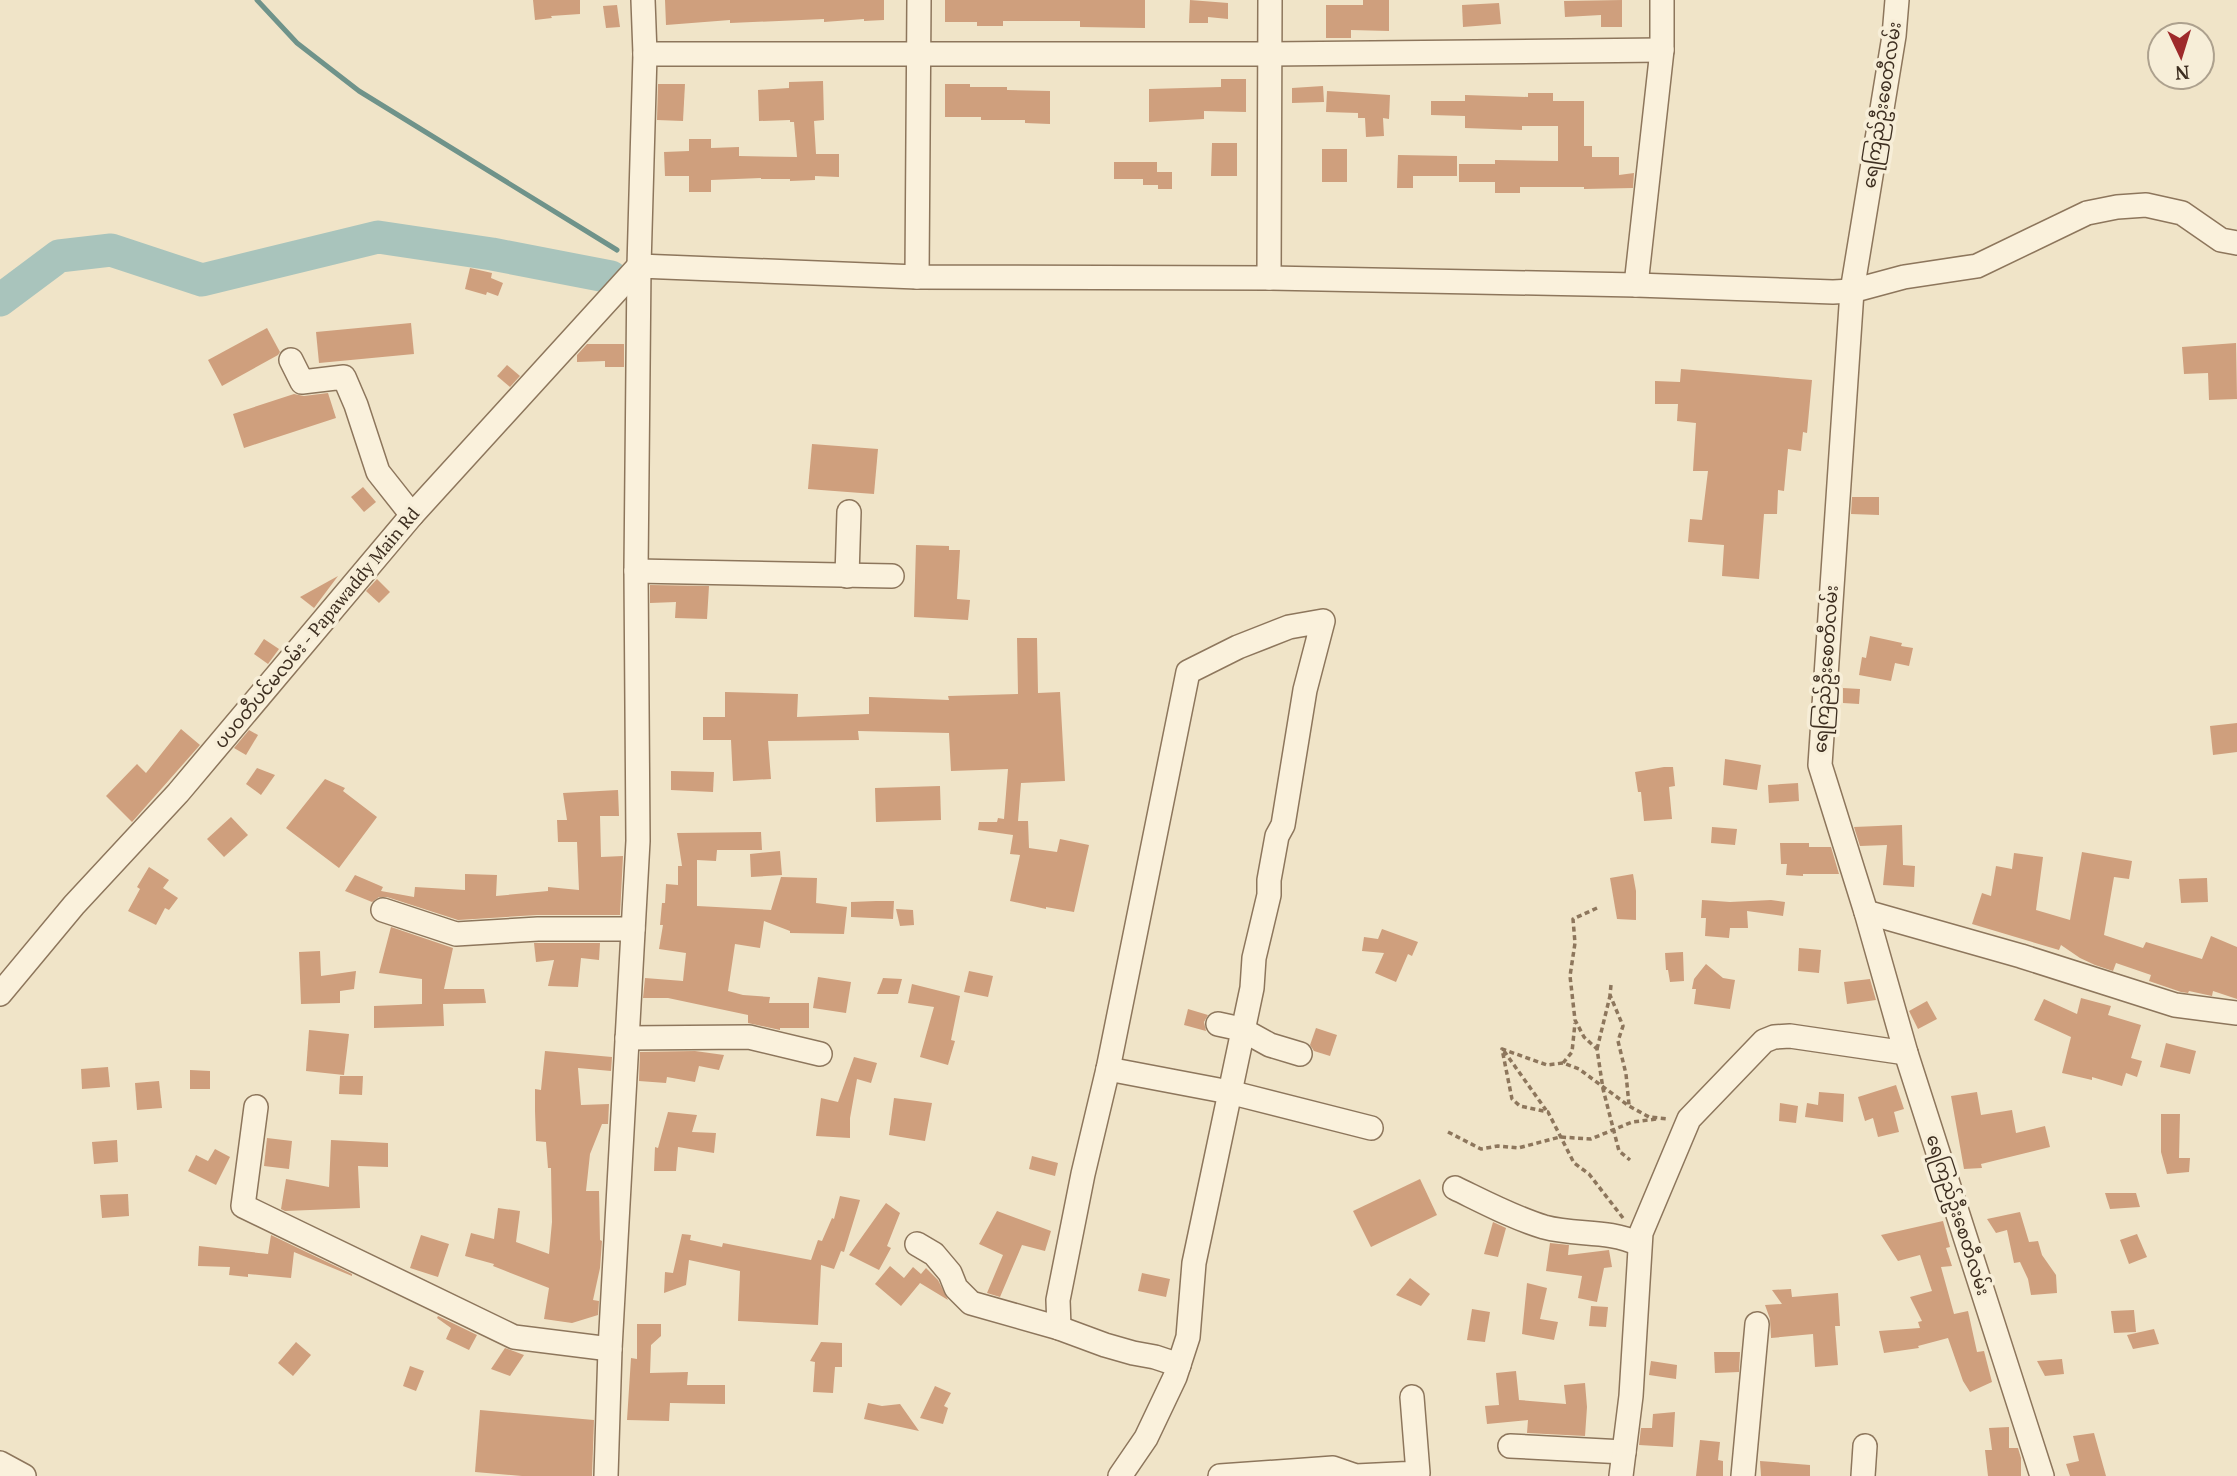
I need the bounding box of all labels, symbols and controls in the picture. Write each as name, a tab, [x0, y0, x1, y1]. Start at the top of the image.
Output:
street label: ရေကြည်ဦးစေတီလမ်း	[1855, 20, 1910, 190]
north arrow	[2146, 21, 2216, 91]
text: N	[2174, 60, 2190, 86]
street label: ပပဝတီပင်မလမ်း - Papawaddy Main Rd	[207, 501, 424, 753]
street label: ရေကြည်ဦးစေတီလမ်း	[1806, 584, 1847, 754]
street label: ရေကြည်ဦးစေတီလမ်း	[1918, 1131, 1997, 1300]

